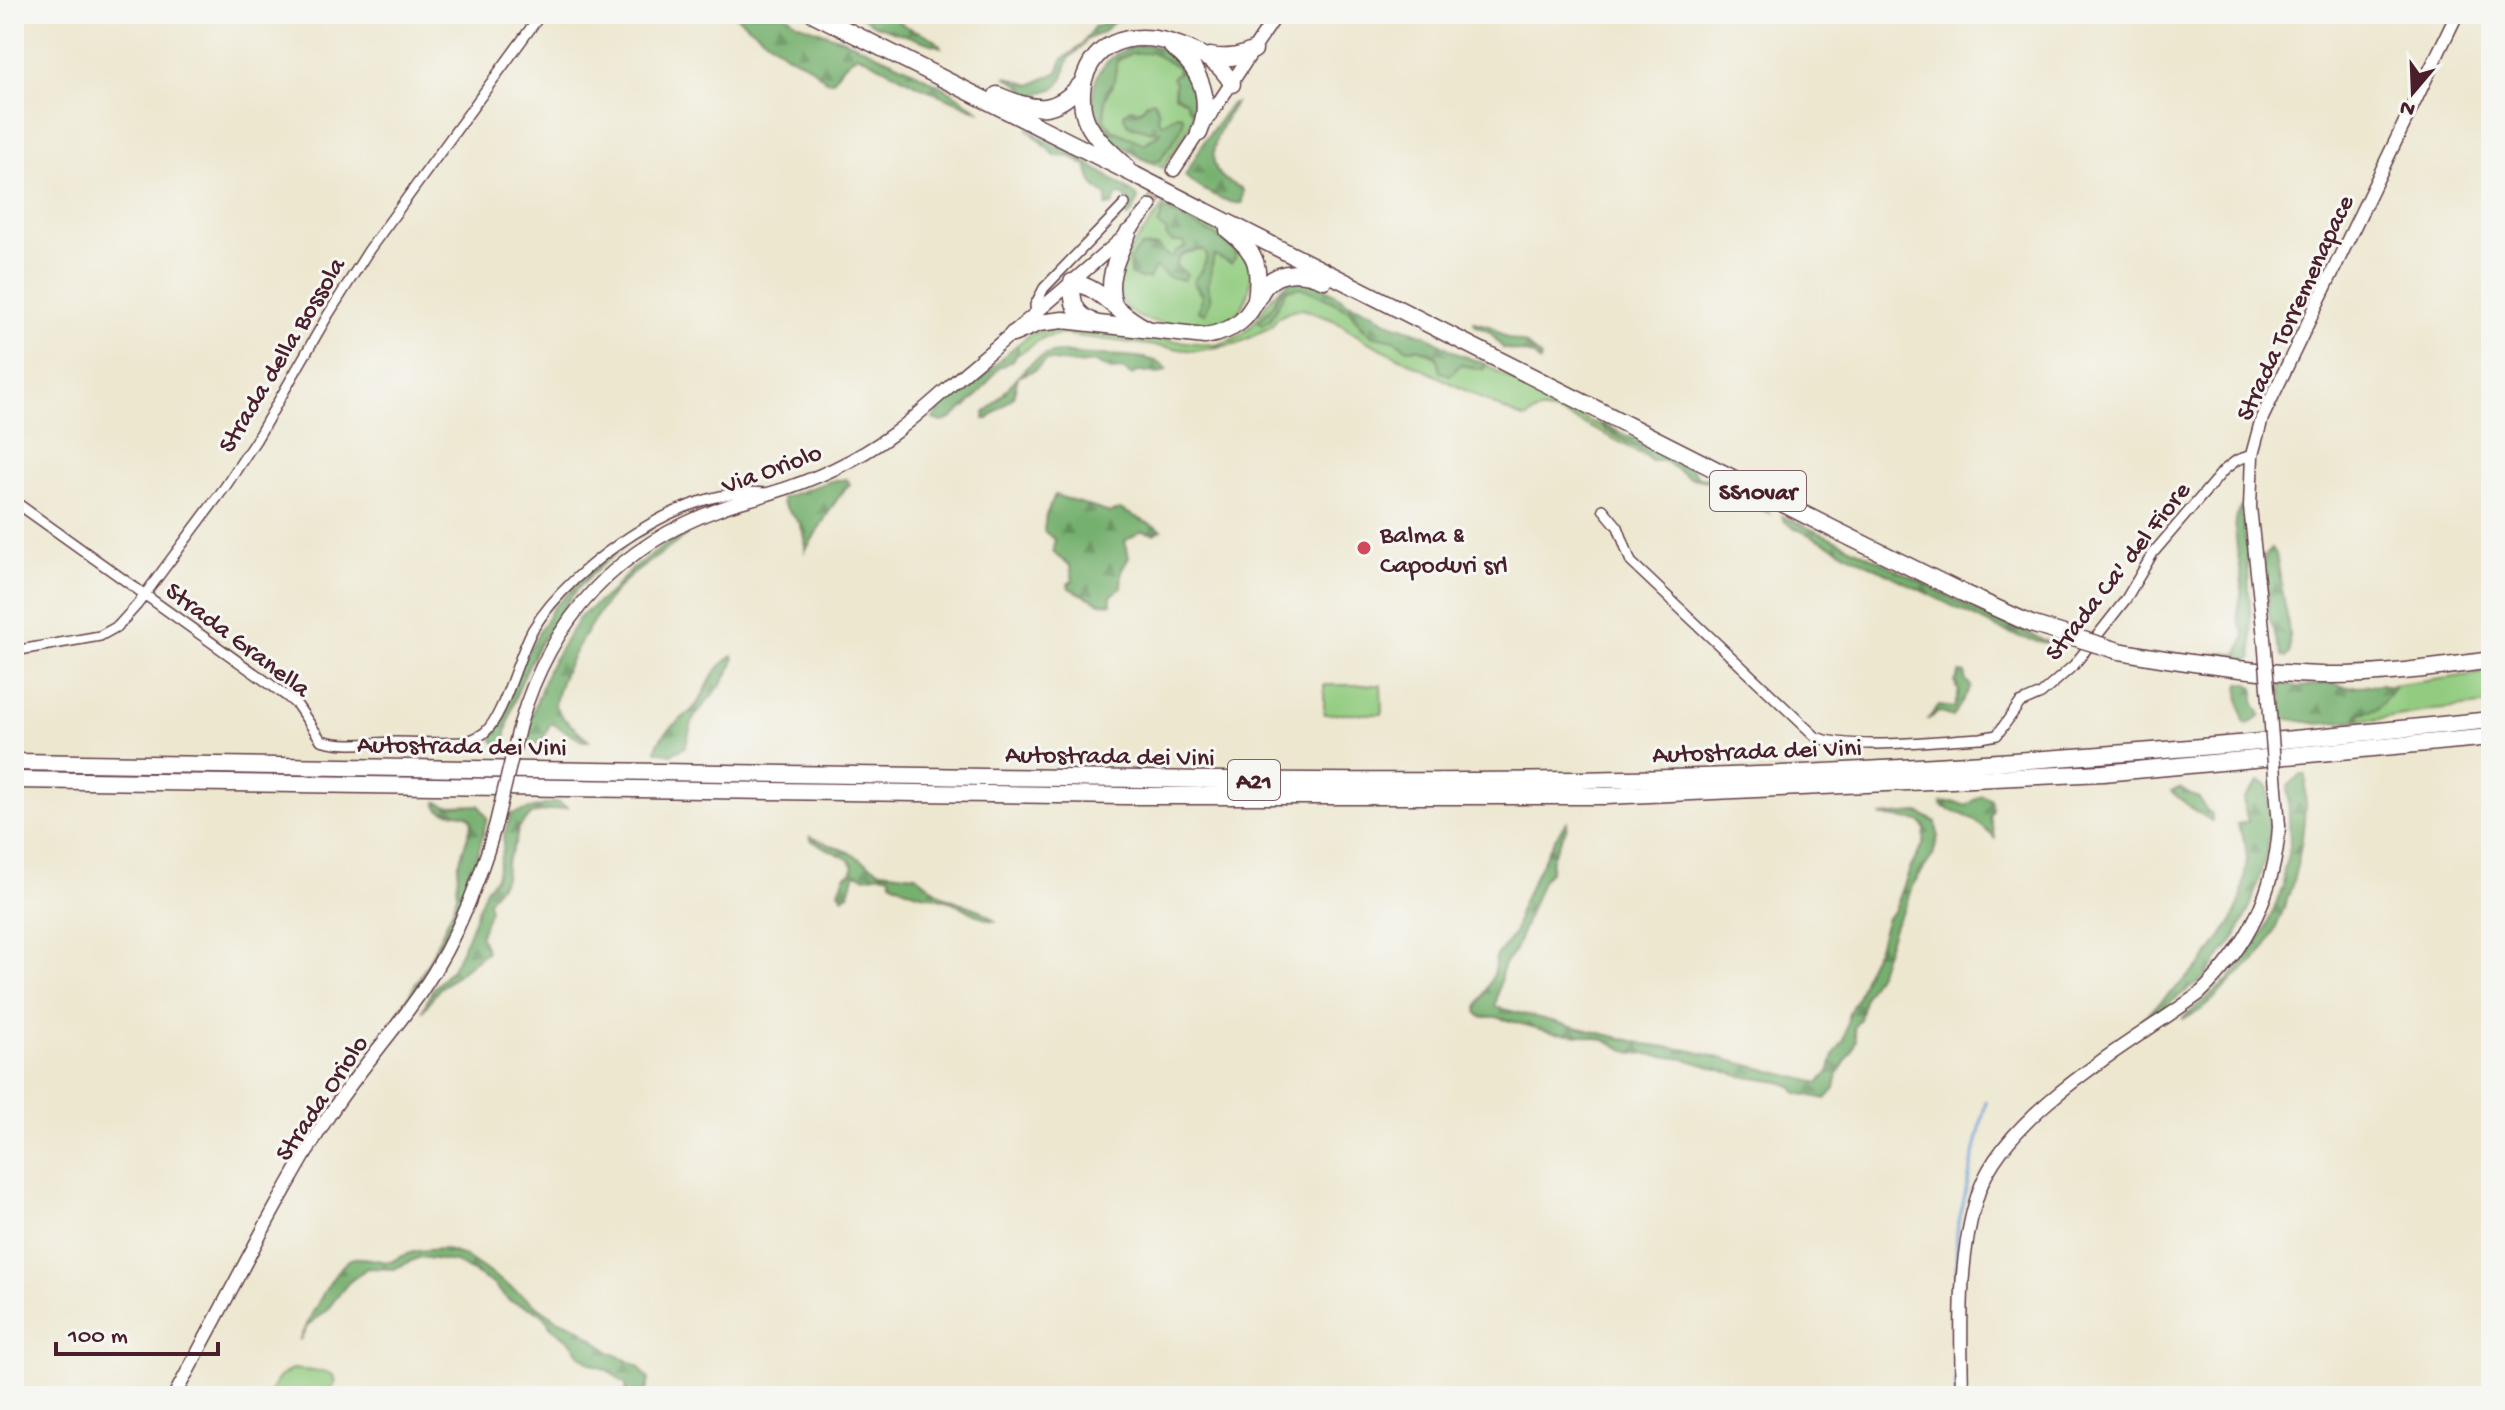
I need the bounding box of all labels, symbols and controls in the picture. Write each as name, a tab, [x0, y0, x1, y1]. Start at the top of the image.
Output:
north arrow	[2373, 52, 2453, 132]
text: N	[2397, 92, 2419, 122]
street label: Strada Torremenapace	[2231, 191, 2363, 427]
street label: Strada della Bossola	[213, 252, 355, 460]
street label: Via Oriolo	[717, 439, 827, 504]
road number: SS10var	[1710, 471, 1806, 511]
street label: Strada Ca' del Fiore	[2040, 476, 2200, 669]
place label: Balma & Capoduri srl	[1379, 522, 1508, 583]
marker: Balma & Capoduri srl	[1355, 539, 1373, 557]
street label: Strada Granella	[158, 577, 316, 707]
street label: Autostrada dei Vini	[357, 731, 567, 766]
street label: Autostrada dei Vini	[1652, 734, 1863, 773]
street label: Autostrada dei Vini	[1005, 741, 1215, 776]
road number: A21	[1228, 760, 1280, 800]
street label: Strada Oriolo	[270, 1031, 377, 1168]
scale bar	[56, 1306, 218, 1356]
text: 100 m	[67, 1323, 128, 1352]

